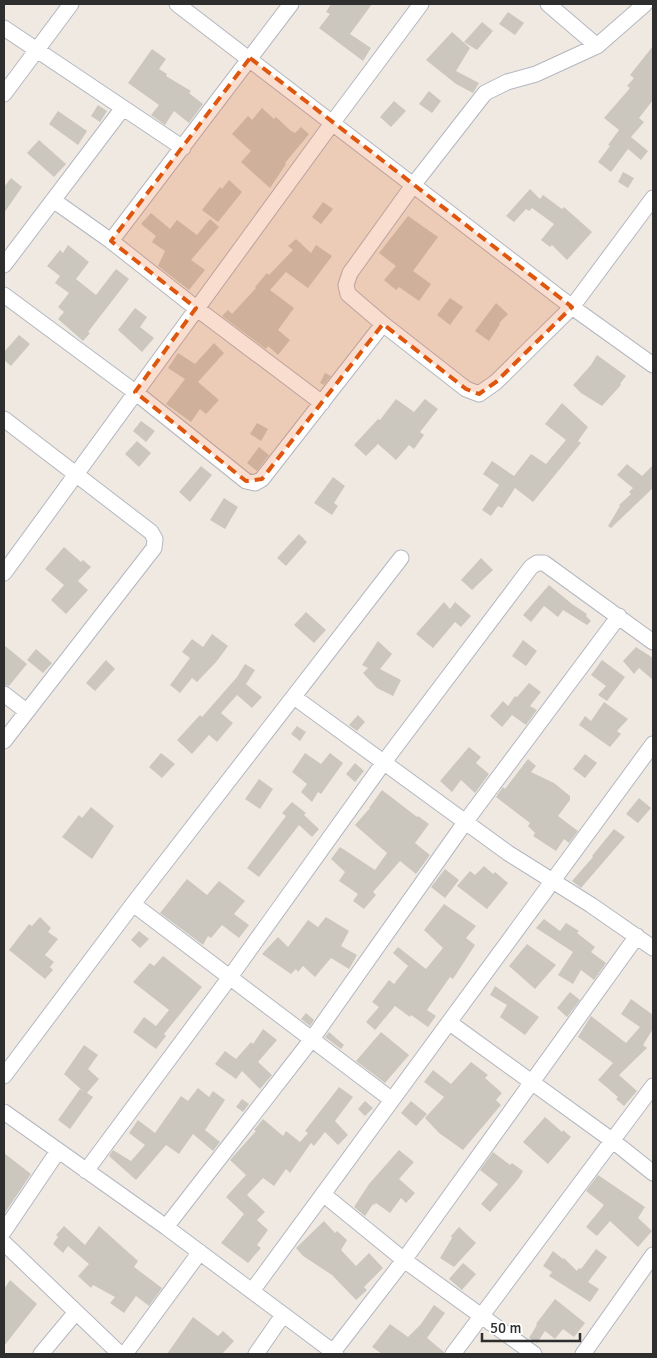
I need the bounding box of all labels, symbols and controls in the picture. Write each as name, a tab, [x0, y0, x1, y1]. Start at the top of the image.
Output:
scale bar	[482, 1310, 580, 1342]
text: 50 m	[490, 1319, 521, 1337]

